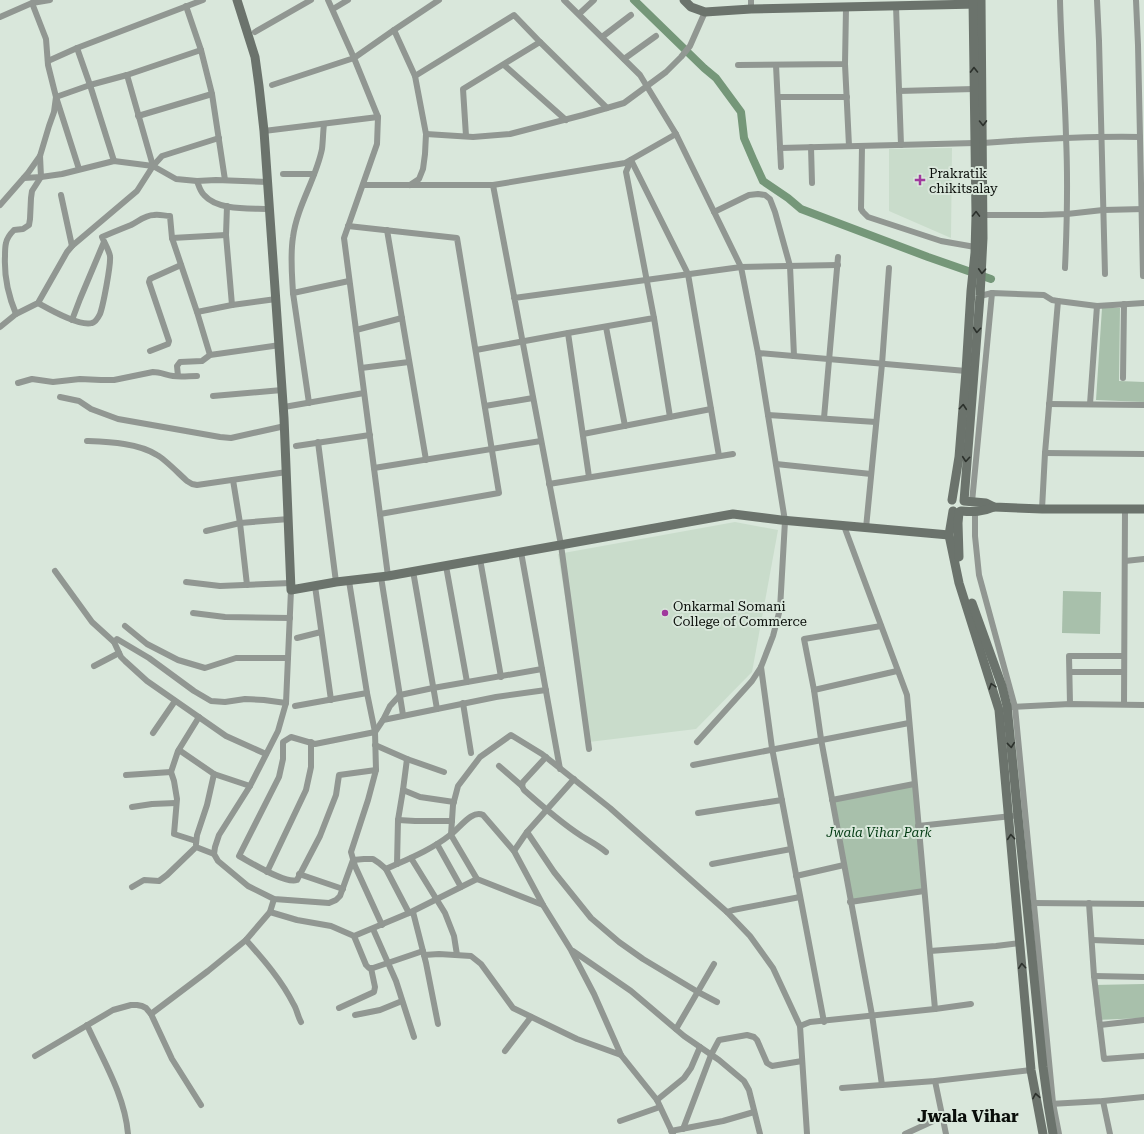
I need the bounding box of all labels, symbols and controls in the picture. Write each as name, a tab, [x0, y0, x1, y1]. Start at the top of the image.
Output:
one-way arrow	[970, 67, 978, 73]
one-way arrow	[979, 120, 987, 126]
place label: Prakratik chikitsalay	[929, 166, 998, 196]
marker: Prakratik chikitsalay	[914, 174, 926, 186]
one-way arrow	[972, 211, 980, 217]
one-way arrow	[977, 268, 986, 274]
one-way arrow	[973, 327, 982, 333]
one-way arrow	[959, 404, 968, 410]
one-way arrow	[962, 456, 971, 462]
place label: Onkarmal Somani College of Commerce	[673, 599, 807, 629]
marker: Onkarmal Somani College of Commerce	[660, 608, 670, 618]
one-way arrow	[988, 683, 997, 690]
one-way arrow	[1006, 742, 1015, 748]
park label: Jwala Vihar Park	[825, 825, 933, 840]
one-way arrow	[1007, 834, 1016, 840]
one-way arrow	[1018, 963, 1027, 969]
one-way arrow	[1032, 1093, 1041, 1099]
district label: Jwala Vihar	[917, 1106, 1019, 1126]

